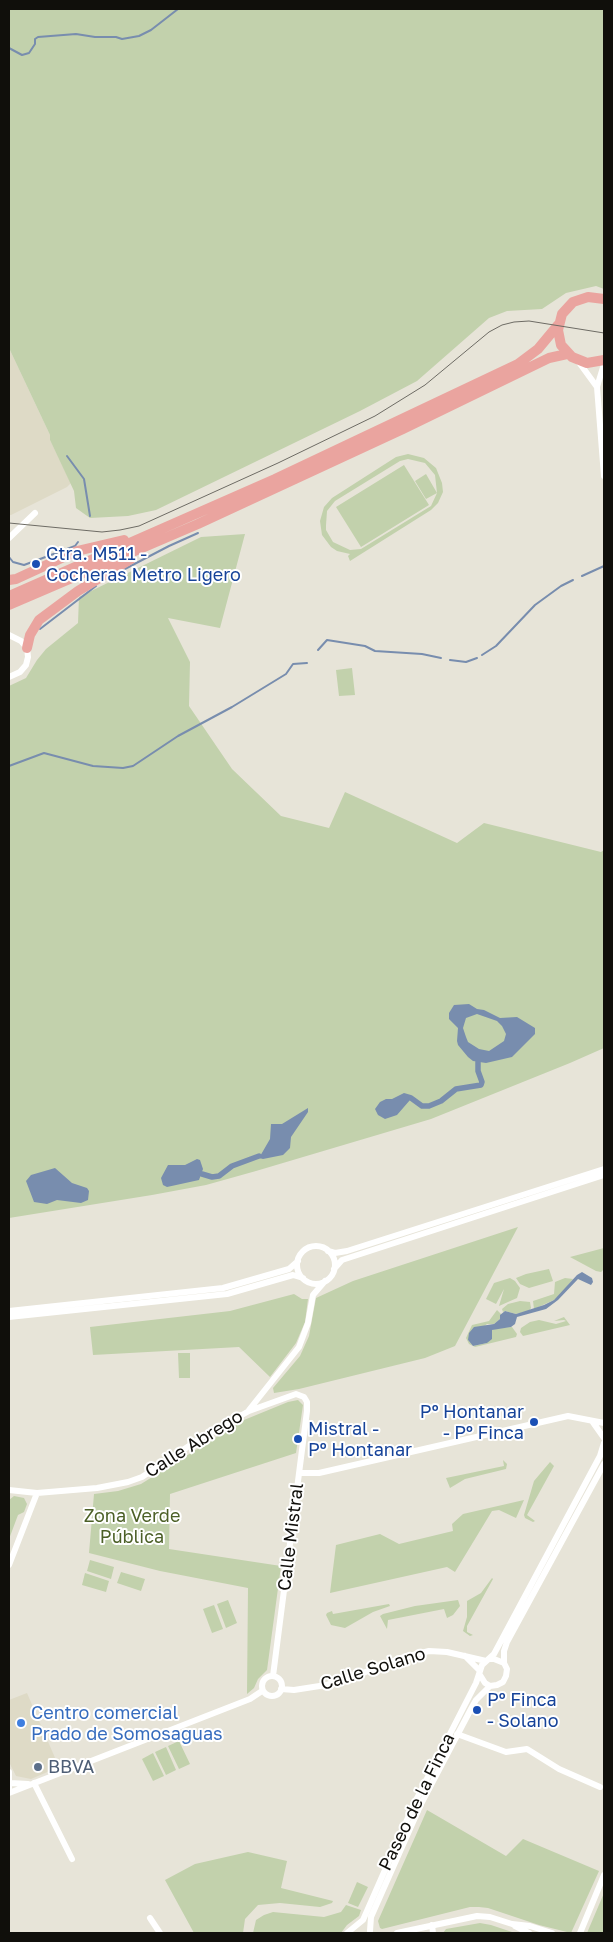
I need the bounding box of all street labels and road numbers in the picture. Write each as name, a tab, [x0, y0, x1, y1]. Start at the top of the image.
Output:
street label: Calle Abrego	[141, 1405, 247, 1483]
street label: Calle Mistral	[274, 1482, 308, 1592]
street label: Calle Solano	[318, 1643, 428, 1695]
street label: Paseo de la Finca	[374, 1730, 460, 1874]

